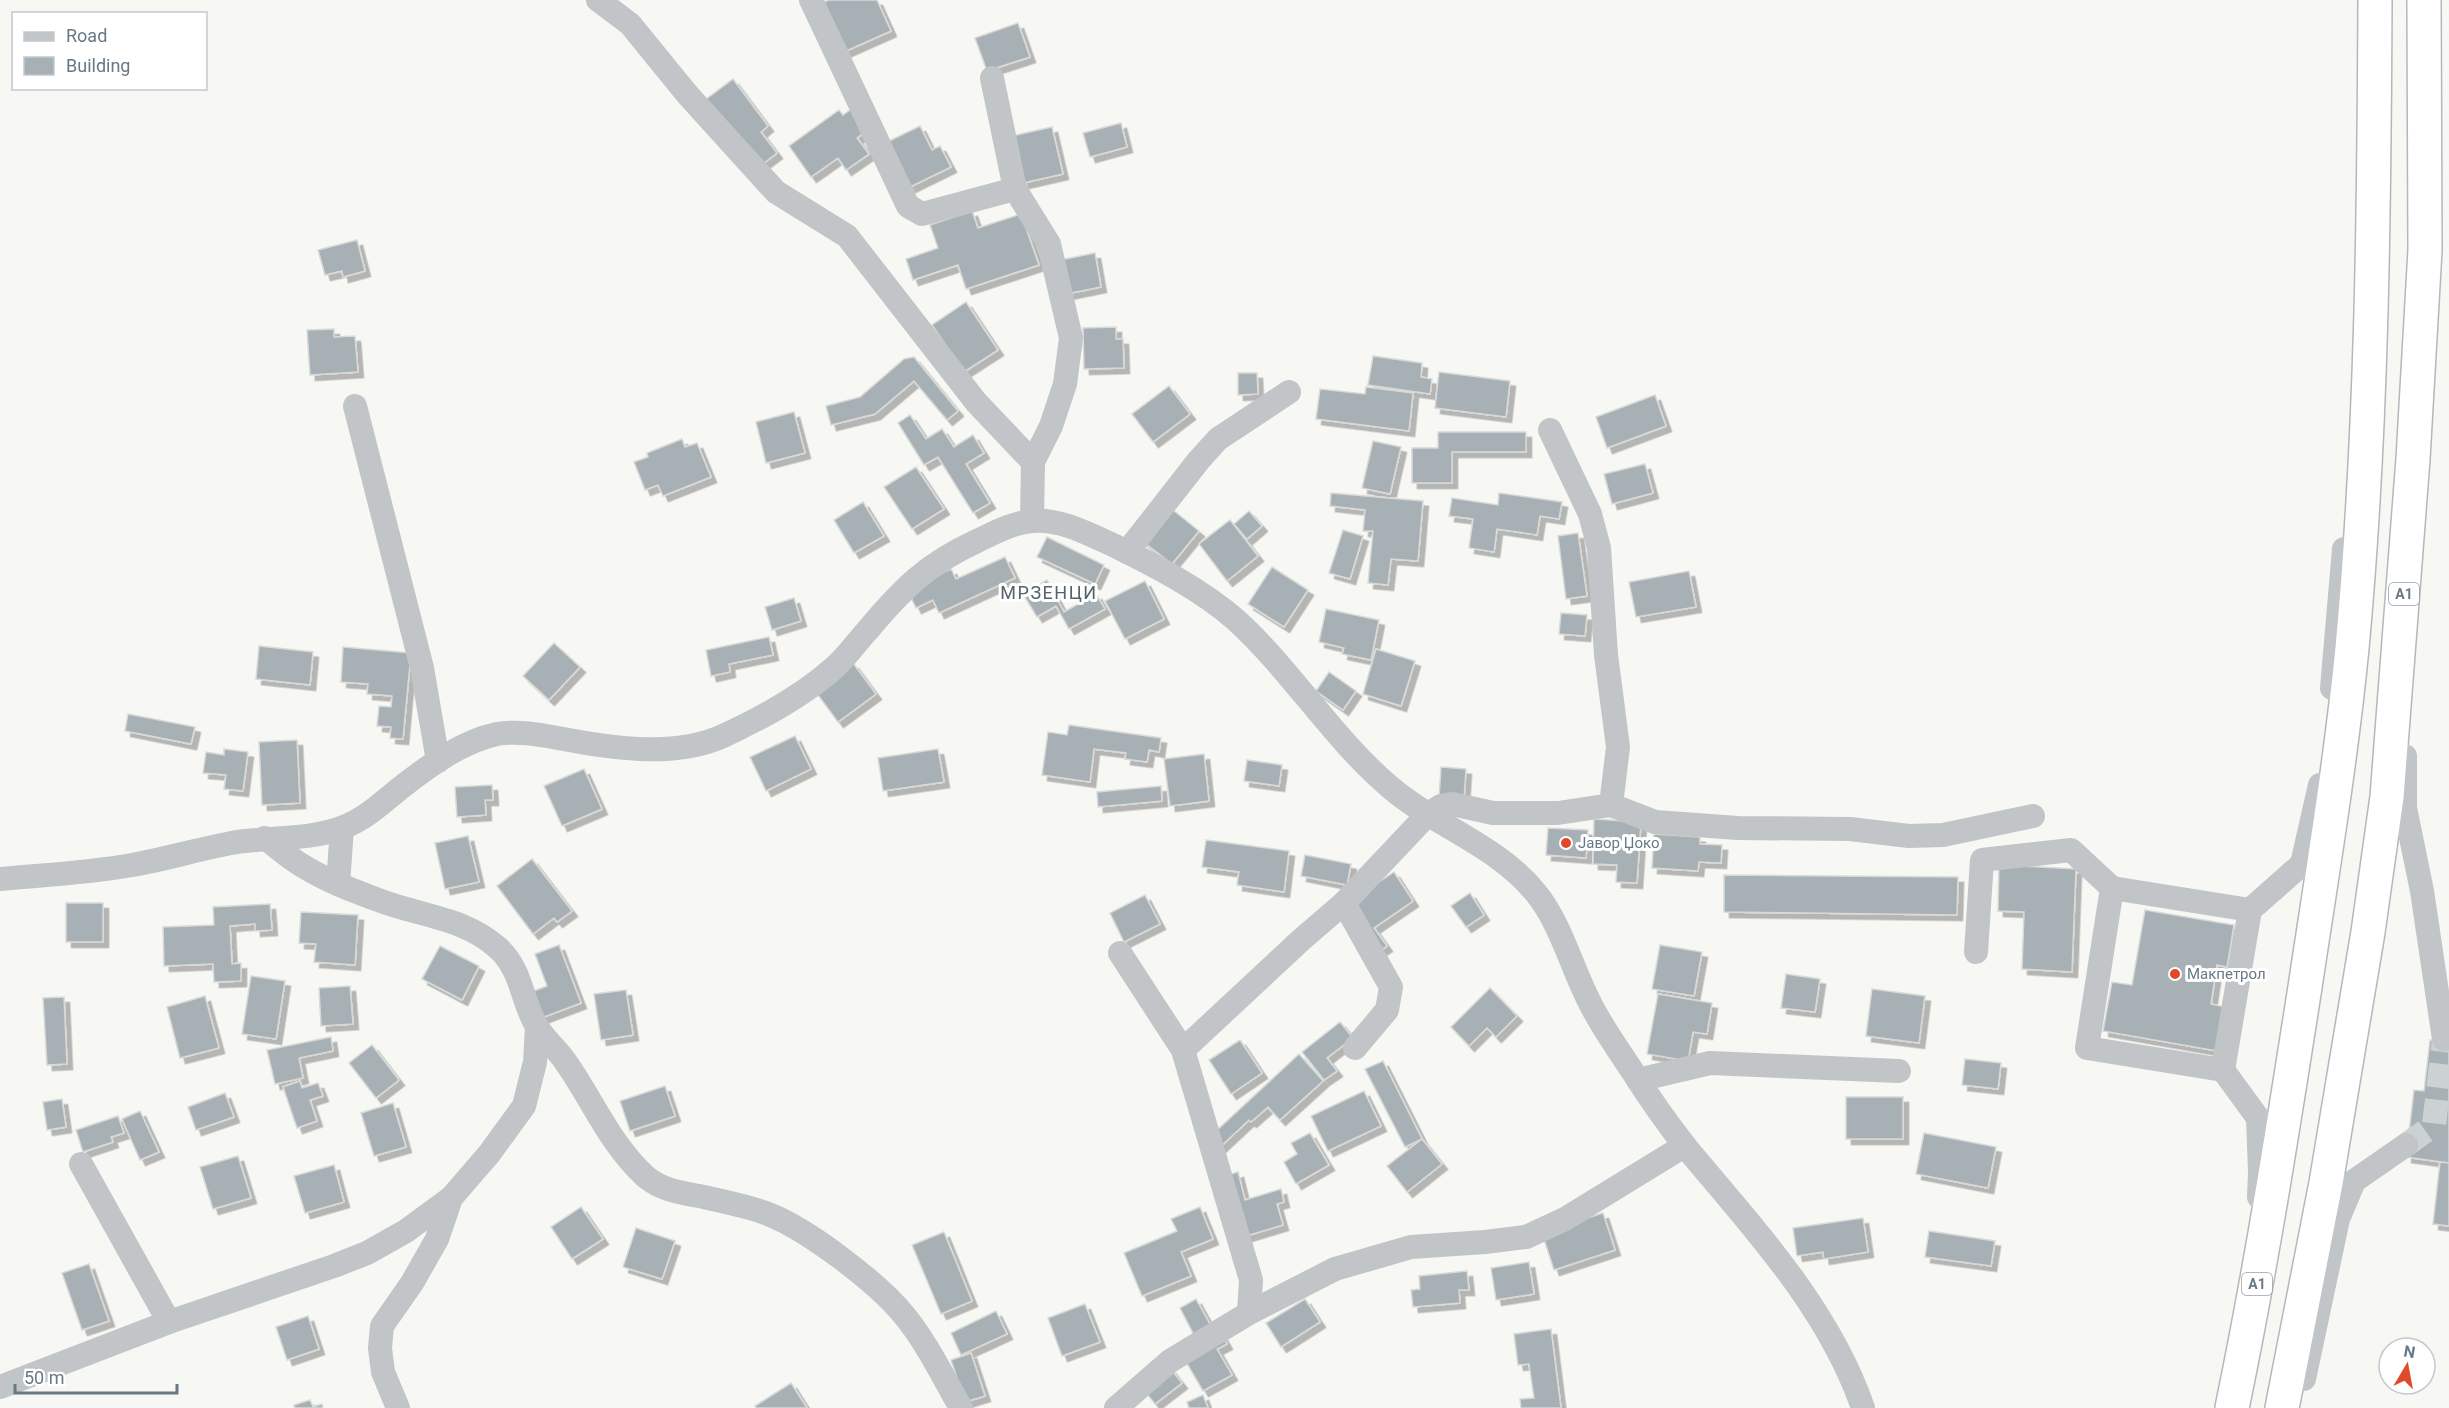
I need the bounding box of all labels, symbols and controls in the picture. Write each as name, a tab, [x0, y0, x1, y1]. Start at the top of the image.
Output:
legend	[12, 12, 207, 90]
text: Road	[66, 25, 107, 46]
text: Building	[66, 55, 130, 76]
district label: МРЗЕНЦИ	[1000, 582, 1098, 603]
road number: A1	[2389, 583, 2419, 605]
place label: Јавор Џоко	[1578, 834, 1659, 852]
marker: Јавор Џоко	[1559, 836, 1573, 850]
place label: Макпетрол	[2187, 965, 2266, 983]
marker: Макпетрол	[2168, 967, 2182, 981]
road number: A1	[2242, 1273, 2272, 1295]
north arrow	[2377, 1336, 2437, 1396]
text: N	[2402, 1341, 2417, 1362]
scale bar	[15, 1357, 177, 1395]
text: 50 m	[24, 1367, 64, 1388]

